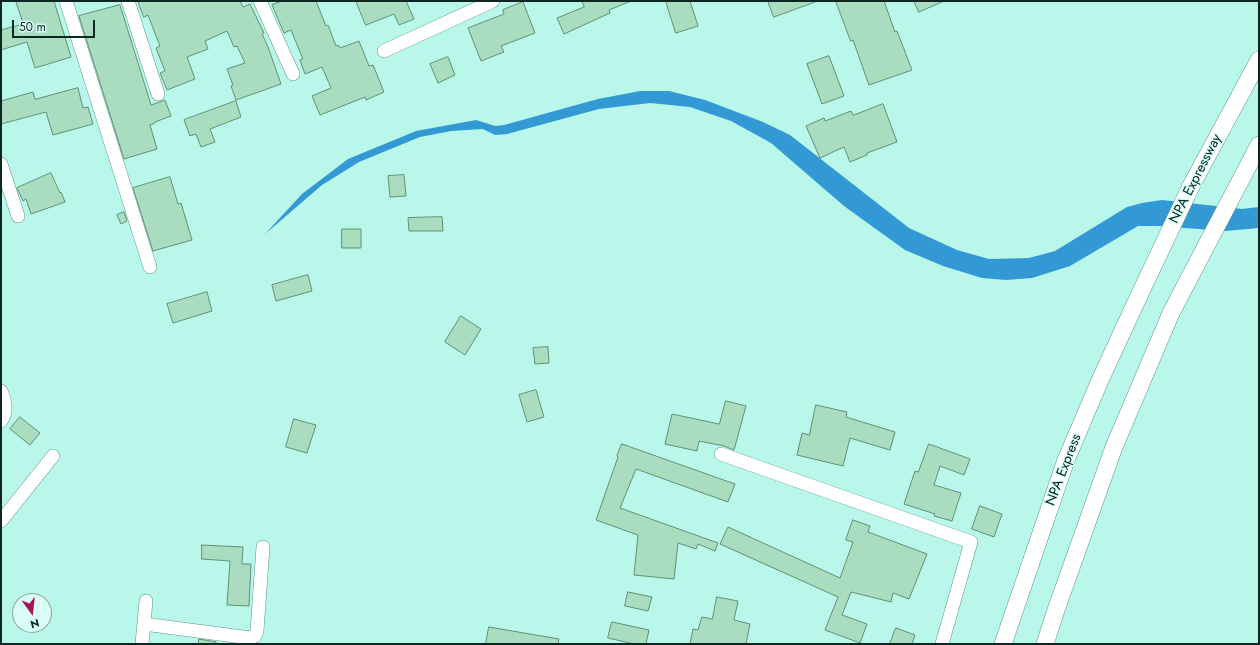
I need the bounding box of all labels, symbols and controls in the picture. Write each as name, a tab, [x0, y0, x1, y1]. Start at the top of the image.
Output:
scale bar	[14, 12, 97, 38]
text: 50 m	[19, 18, 46, 36]
street label: NPA Expressway	[1166, 132, 1226, 226]
street label: NPA Express	[1043, 432, 1085, 508]
north arrow	[12, 593, 52, 633]
text: N	[29, 615, 41, 632]

